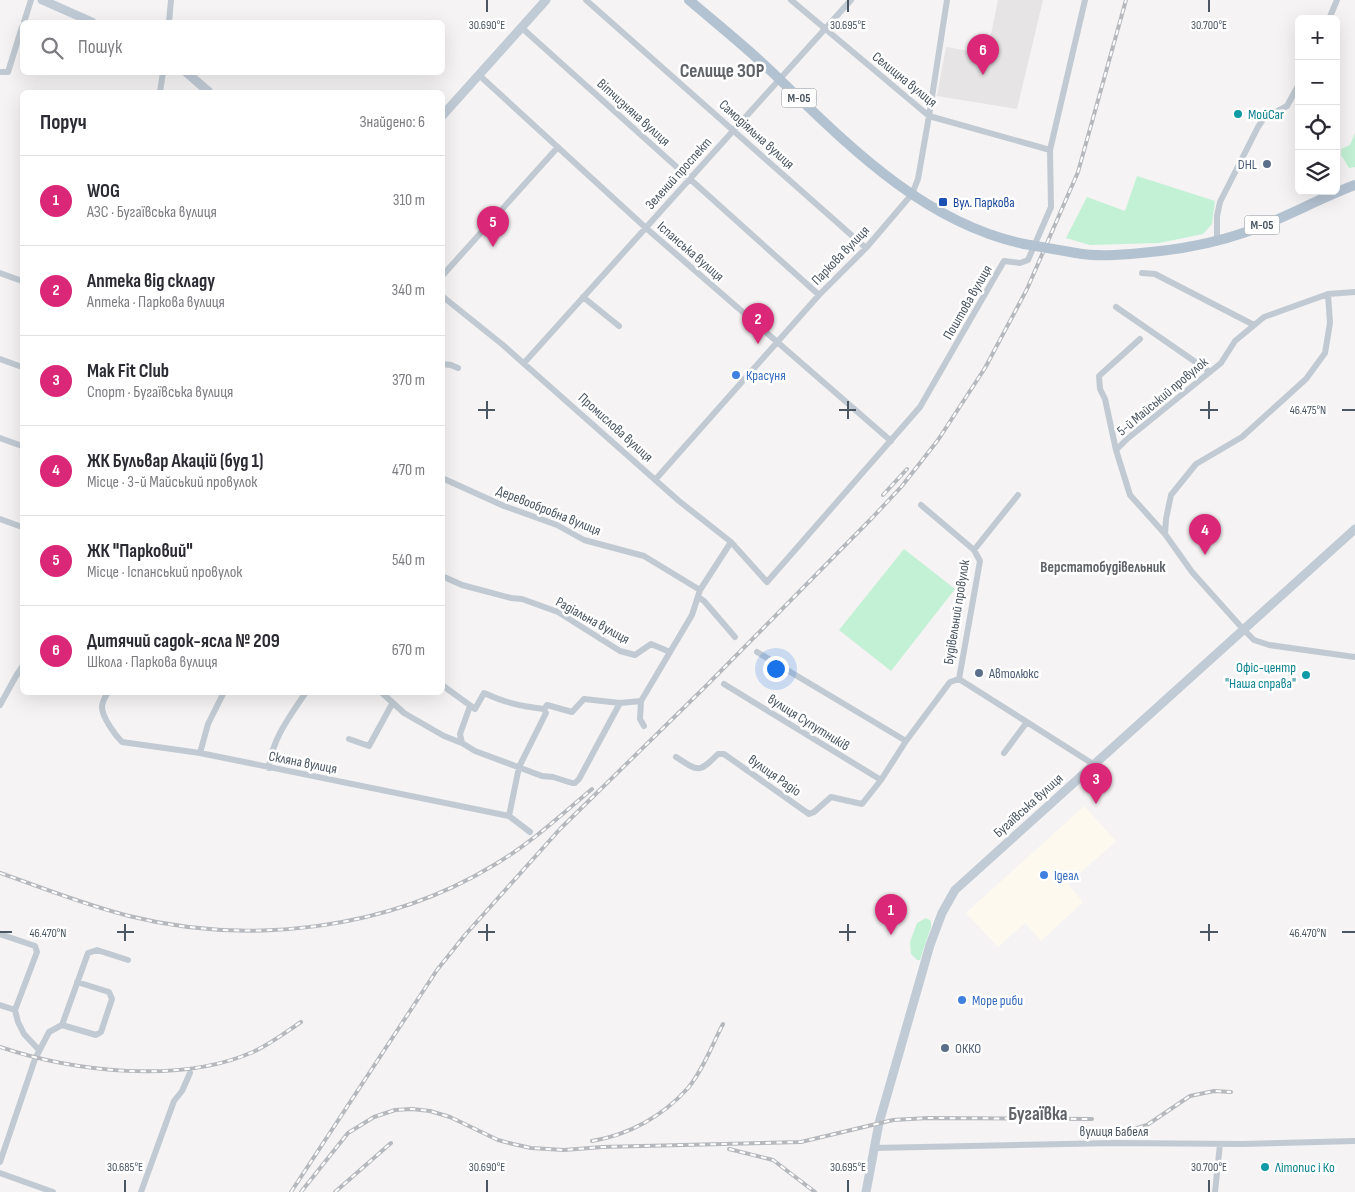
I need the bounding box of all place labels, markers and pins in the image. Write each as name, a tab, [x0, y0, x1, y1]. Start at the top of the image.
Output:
pin: 6	[967, 34, 999, 75]
place label: МойCar	[1248, 106, 1284, 123]
marker: МойCar	[1232, 108, 1244, 120]
place label: DHL	[1238, 156, 1257, 173]
marker: DHL	[1261, 158, 1273, 170]
place label: Вул. Паркова	[953, 194, 1015, 211]
marker: Вул. Паркова	[937, 196, 949, 208]
pin: 5	[477, 206, 509, 247]
pin: 2	[742, 303, 774, 344]
place label: Красуня	[746, 367, 786, 384]
marker: Красуня	[730, 369, 742, 381]
pin: 4	[1189, 514, 1221, 555]
place label: Офіс-центр "Наша справа"	[1225, 659, 1296, 692]
place label: Автолюкс	[988, 665, 1039, 682]
marker: Автолюкс	[973, 667, 985, 679]
marker: Офіс-центр "Наша справа"	[1300, 669, 1312, 681]
pin: 3	[1080, 763, 1112, 804]
place label: Ідеал	[1054, 867, 1079, 884]
marker: Ідеал	[1038, 869, 1050, 881]
pin: 1	[875, 894, 907, 935]
place label: Море риби	[972, 992, 1023, 1009]
marker: Море риби	[956, 994, 968, 1006]
place label: ОККО	[955, 1040, 981, 1057]
marker: ОККО	[939, 1042, 951, 1054]
place label: Літопис і Ко	[1274, 1159, 1335, 1176]
marker: Літопис і Ко	[1259, 1161, 1271, 1173]

